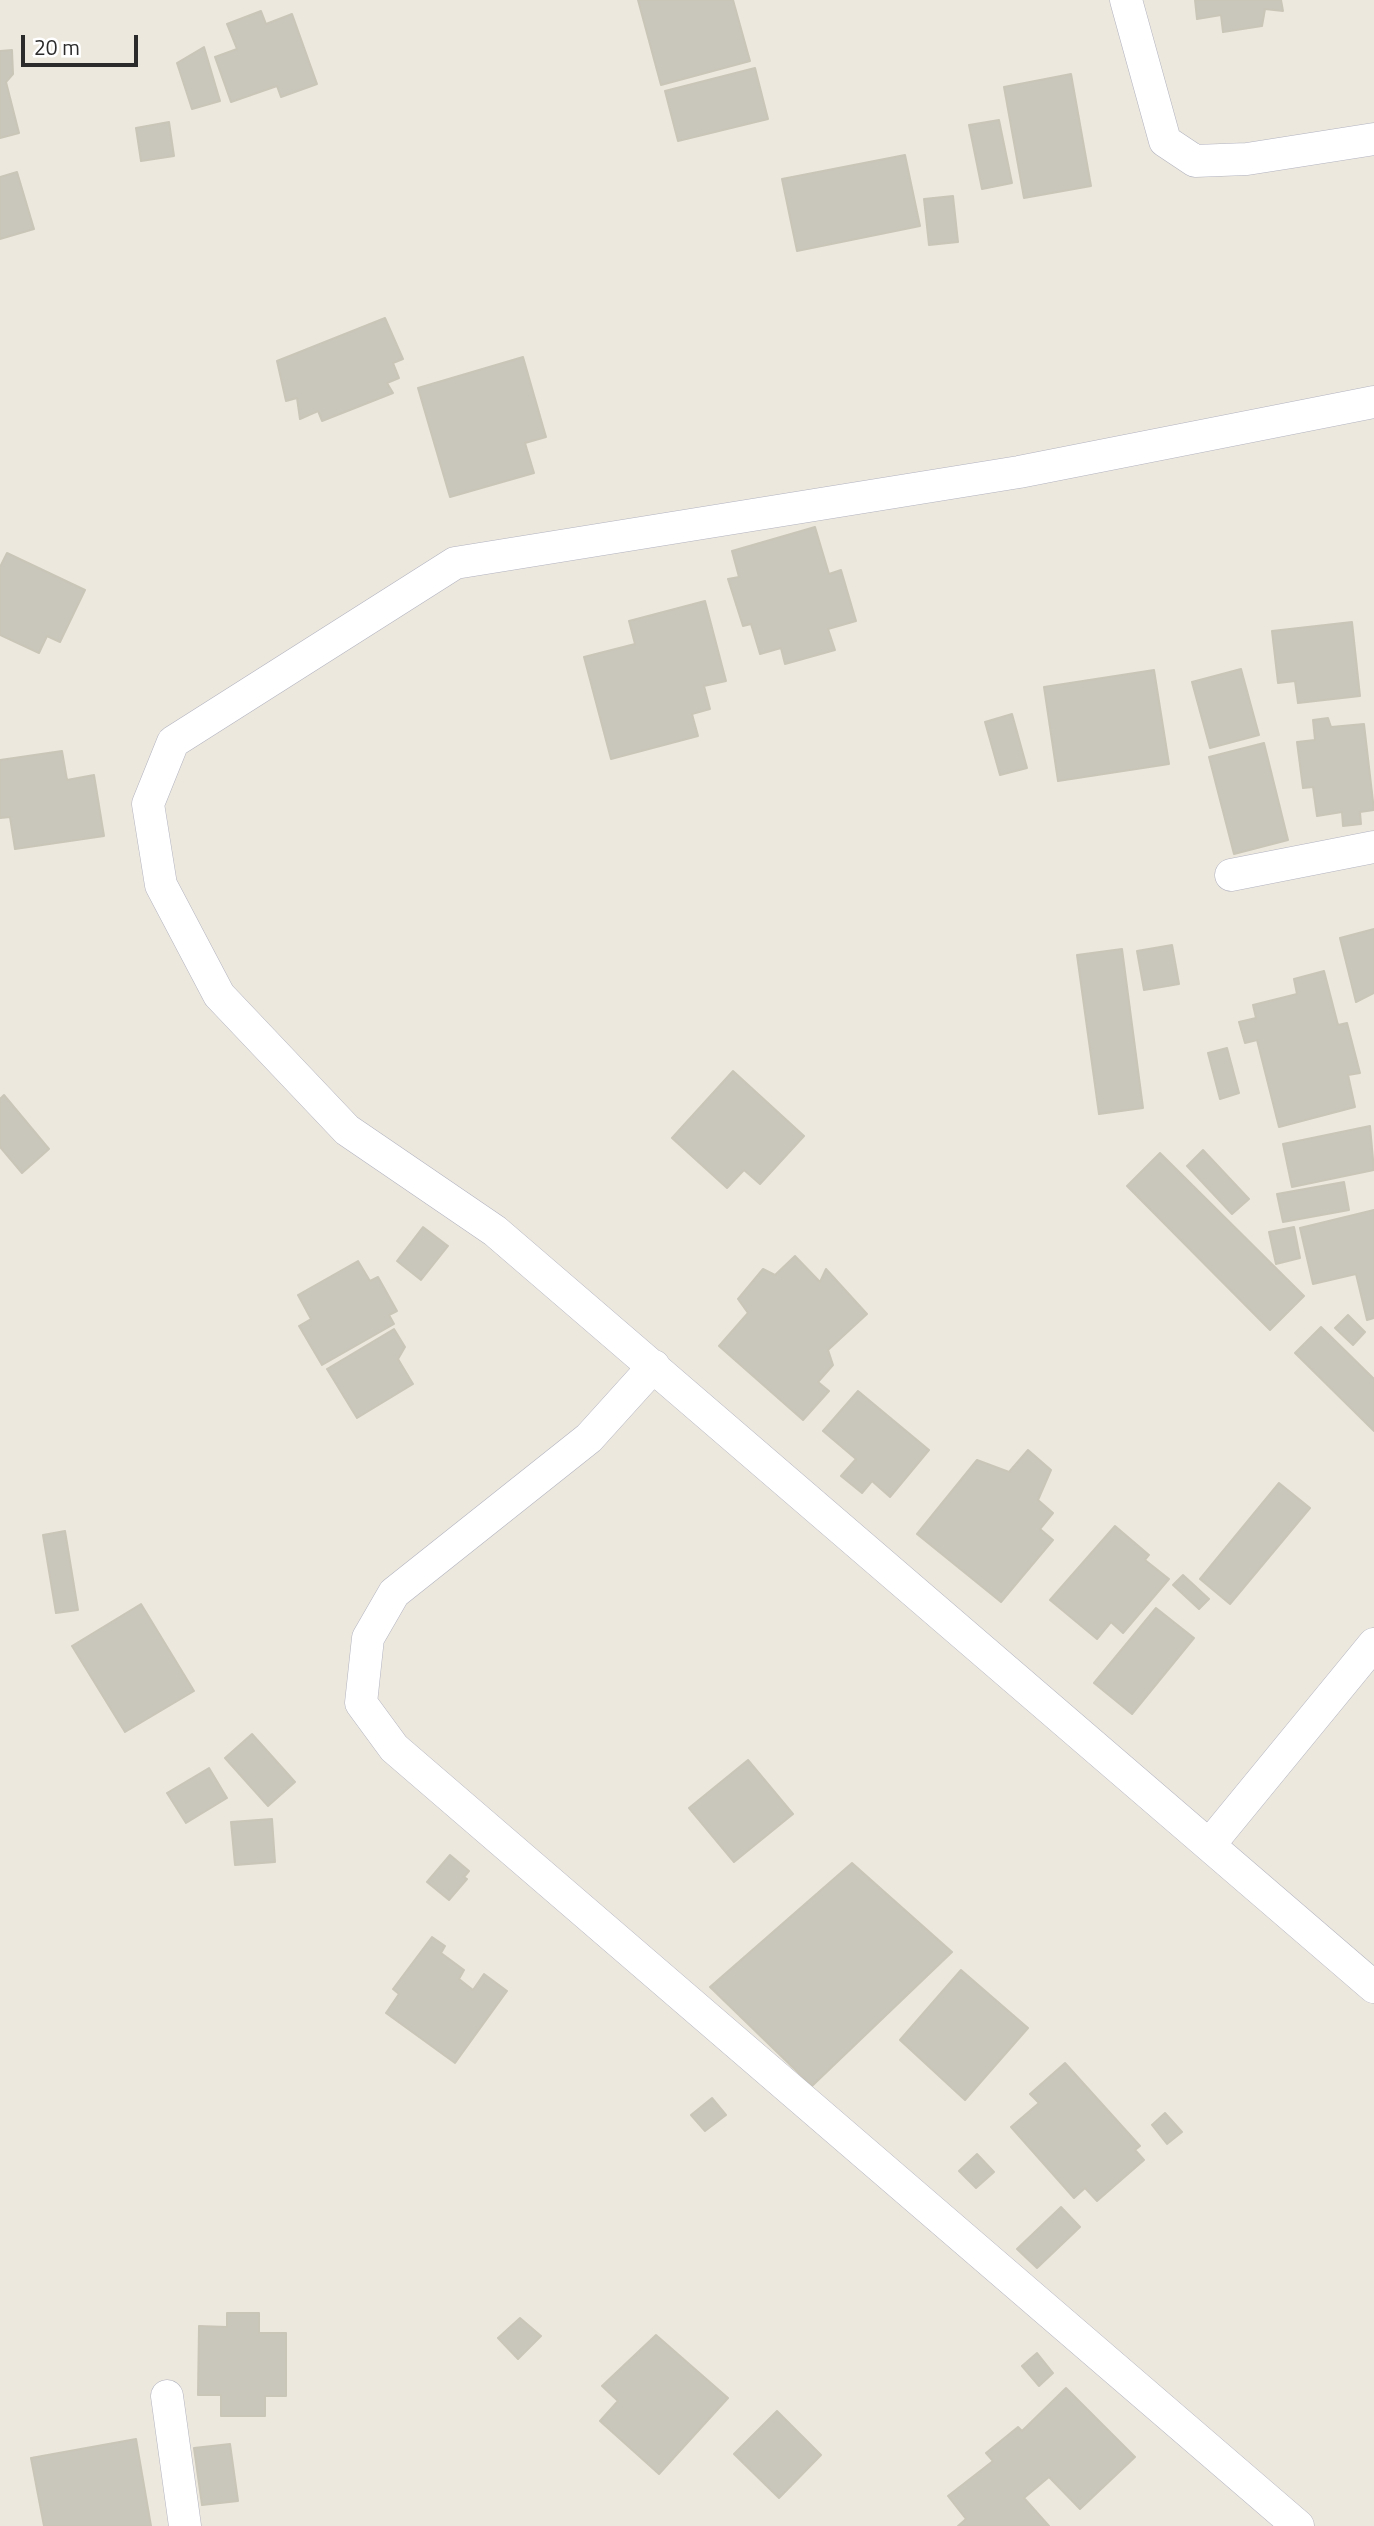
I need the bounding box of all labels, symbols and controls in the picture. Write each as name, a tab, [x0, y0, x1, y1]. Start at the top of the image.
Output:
scale bar	[24, 21, 142, 65]
text: 20 m	[34, 31, 80, 63]

